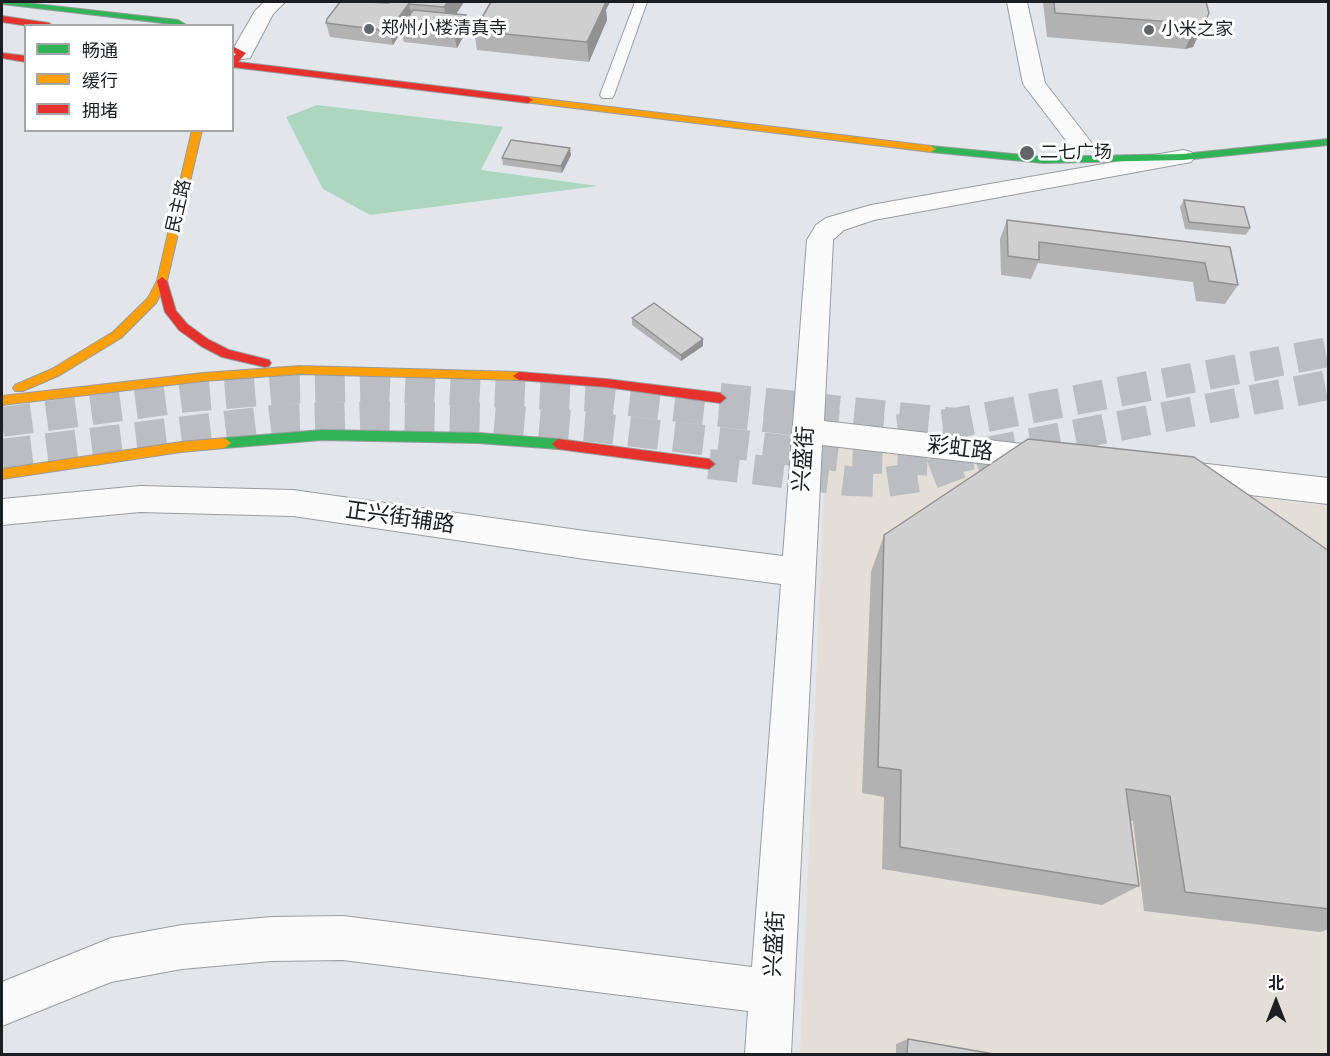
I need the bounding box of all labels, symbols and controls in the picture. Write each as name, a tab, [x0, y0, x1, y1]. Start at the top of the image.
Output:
place label: 郑州小楼清真寺	[381, 18, 507, 40]
place label: 小米之家	[1161, 19, 1233, 41]
marker: 郑州小楼清真寺	[362, 22, 376, 36]
marker: 小米之家	[1142, 23, 1156, 37]
legend	[24, 24, 234, 132]
text: 畅通	[82, 40, 118, 62]
text: 缓行	[82, 70, 118, 92]
text: 拥堵	[82, 100, 118, 122]
place label: 二七广场	[1040, 142, 1112, 164]
marker: 二七广场	[1018, 144, 1036, 162]
street label: 民主路	[162, 177, 196, 235]
street label: 兴盛街	[789, 425, 819, 493]
street label: 彩虹路	[926, 432, 994, 466]
street label: 正兴街辅路	[344, 497, 456, 539]
street label: 兴盛街	[760, 910, 790, 978]
north arrow	[1246, 972, 1306, 1032]
text: 北	[1268, 974, 1284, 993]

